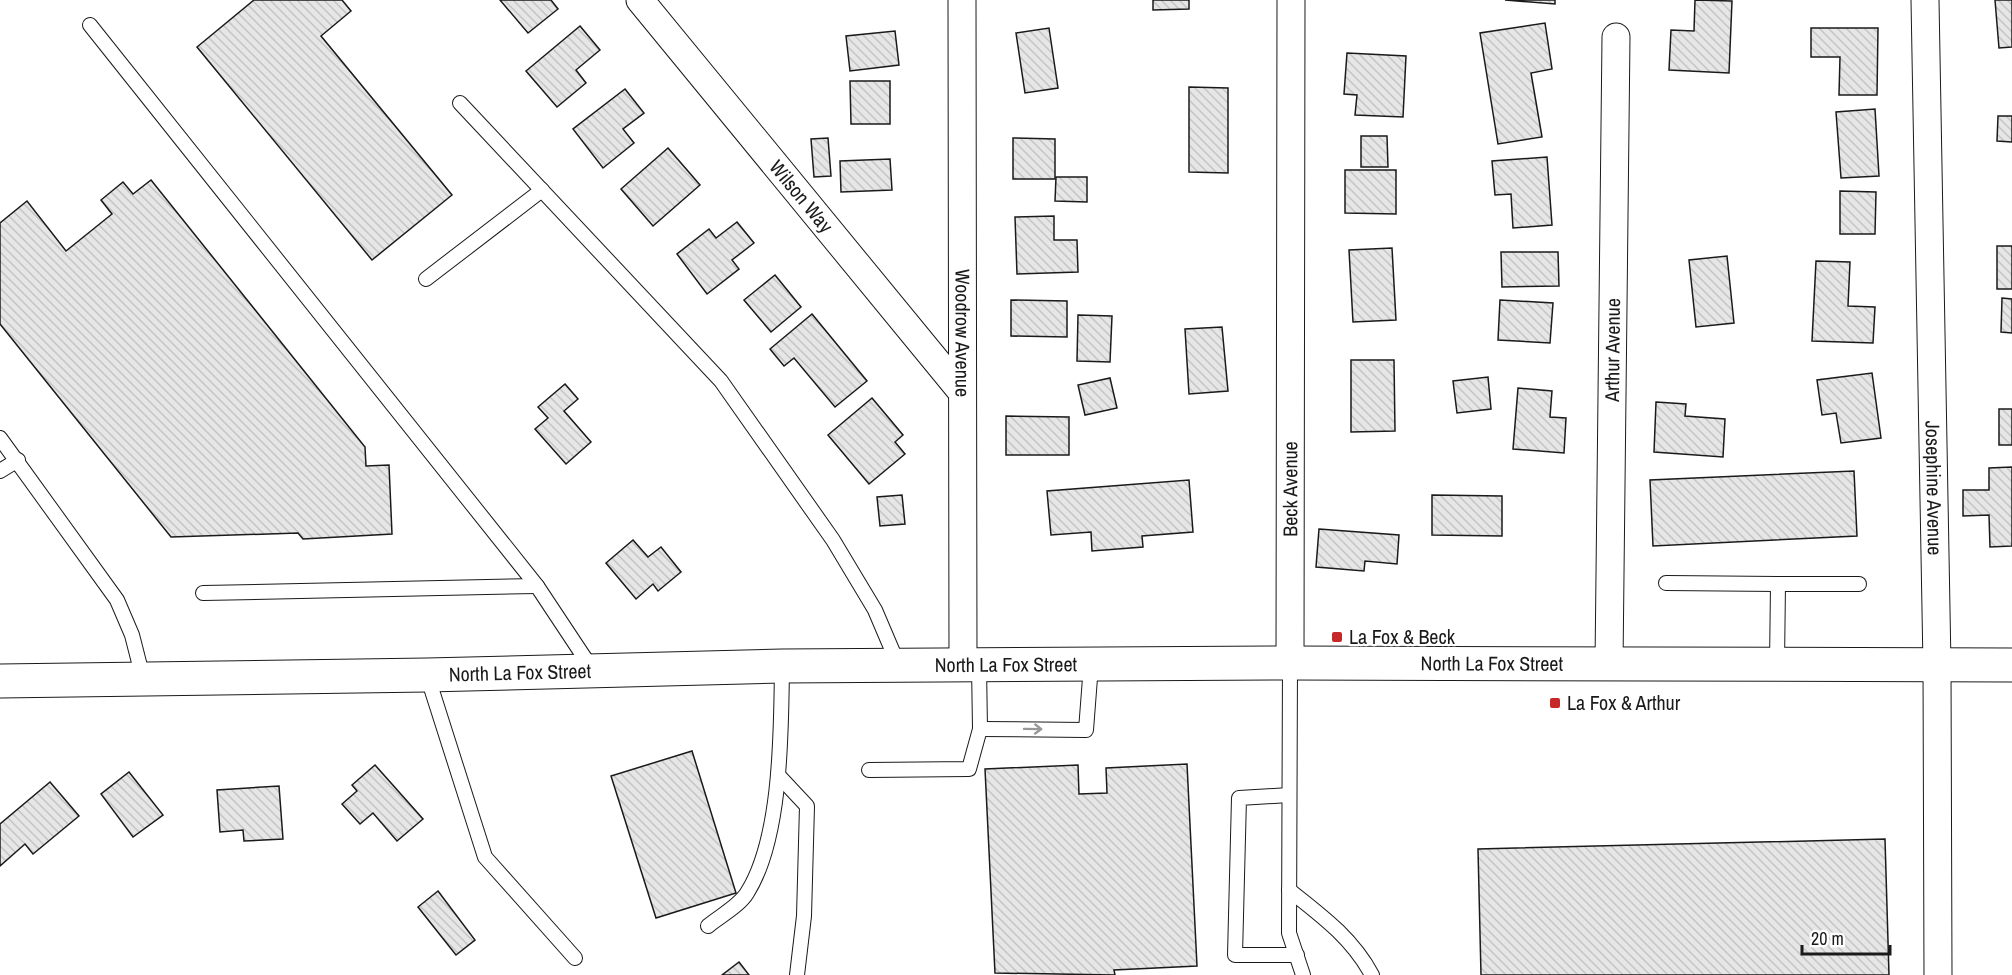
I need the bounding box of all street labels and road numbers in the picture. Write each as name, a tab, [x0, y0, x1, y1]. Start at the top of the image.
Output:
street label: Wilson Way	[764, 154, 840, 239]
street label: Woodrow Avenue	[949, 269, 977, 397]
street label: Arthur Avenue	[1598, 298, 1626, 403]
street label: Josephine Avenue	[1920, 420, 1949, 556]
street label: Beck Avenue	[1276, 441, 1303, 537]
street label: North La Fox Street	[1421, 649, 1564, 677]
street label: North La Fox Street	[935, 650, 1078, 678]
street label: North La Fox Street	[448, 657, 592, 687]

